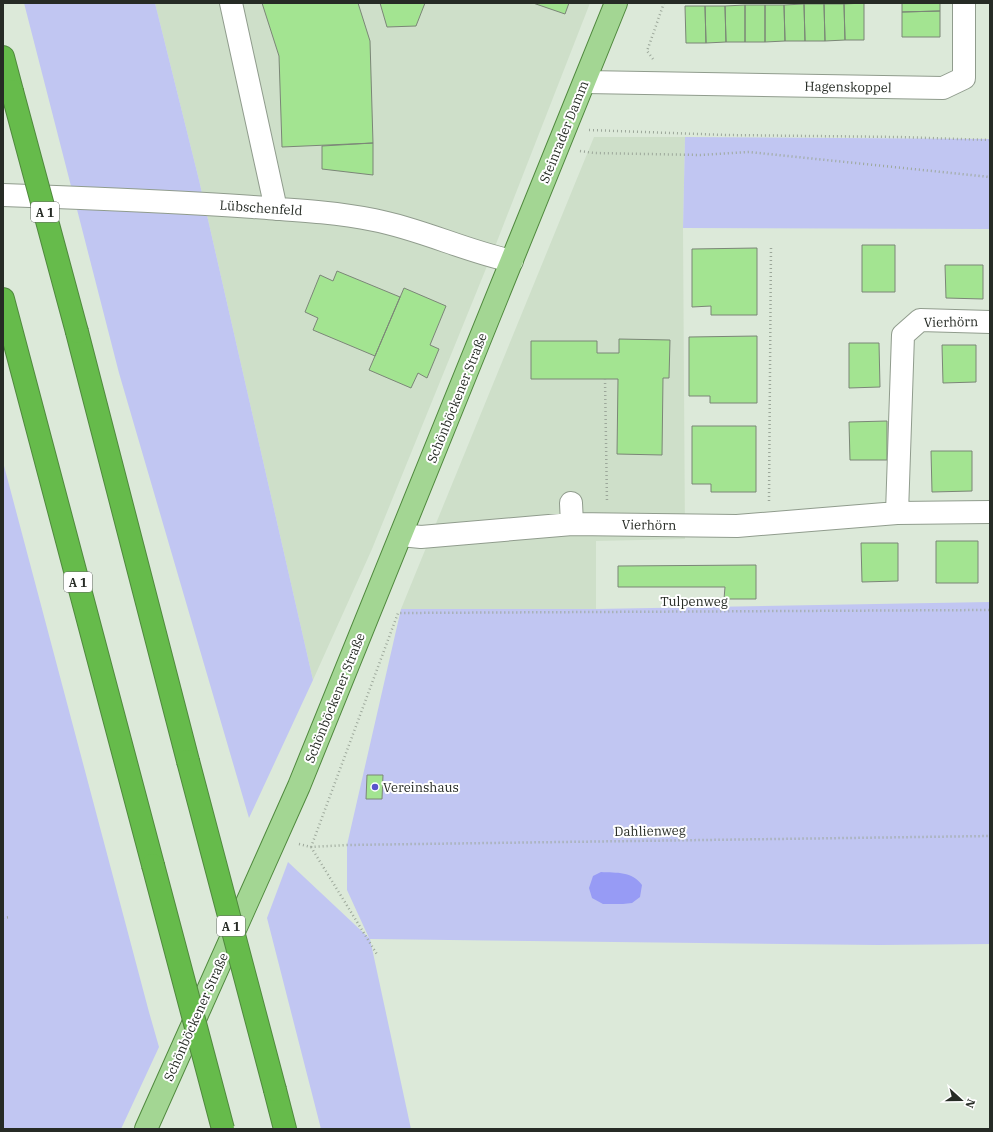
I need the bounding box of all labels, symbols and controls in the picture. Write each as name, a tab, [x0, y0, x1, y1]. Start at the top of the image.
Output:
street label: Steinrader Damm	[536, 78, 592, 186]
street label: Hagenskoppel	[804, 78, 892, 96]
street label: Lübschenfeld	[219, 197, 303, 219]
road number: A 1	[31, 202, 59, 222]
street label: Vierhörn	[923, 313, 979, 331]
street label: Schönböckener Straße	[423, 330, 491, 466]
street label: Vierhörn	[621, 516, 677, 534]
road number: A 1	[64, 572, 92, 592]
street label: Tulpenweg	[660, 593, 728, 610]
street label: Schönböckener Straße	[301, 630, 369, 766]
place label: Vereinshaus	[383, 779, 459, 796]
marker: Vereinshaus	[370, 782, 380, 792]
street label: Dahlienweg	[614, 822, 686, 840]
road number: A 1	[217, 916, 245, 936]
street label: Schönböckener Straße	[160, 950, 232, 1084]
north arrow	[941, 1080, 981, 1120]
text: N	[962, 1097, 978, 1110]

